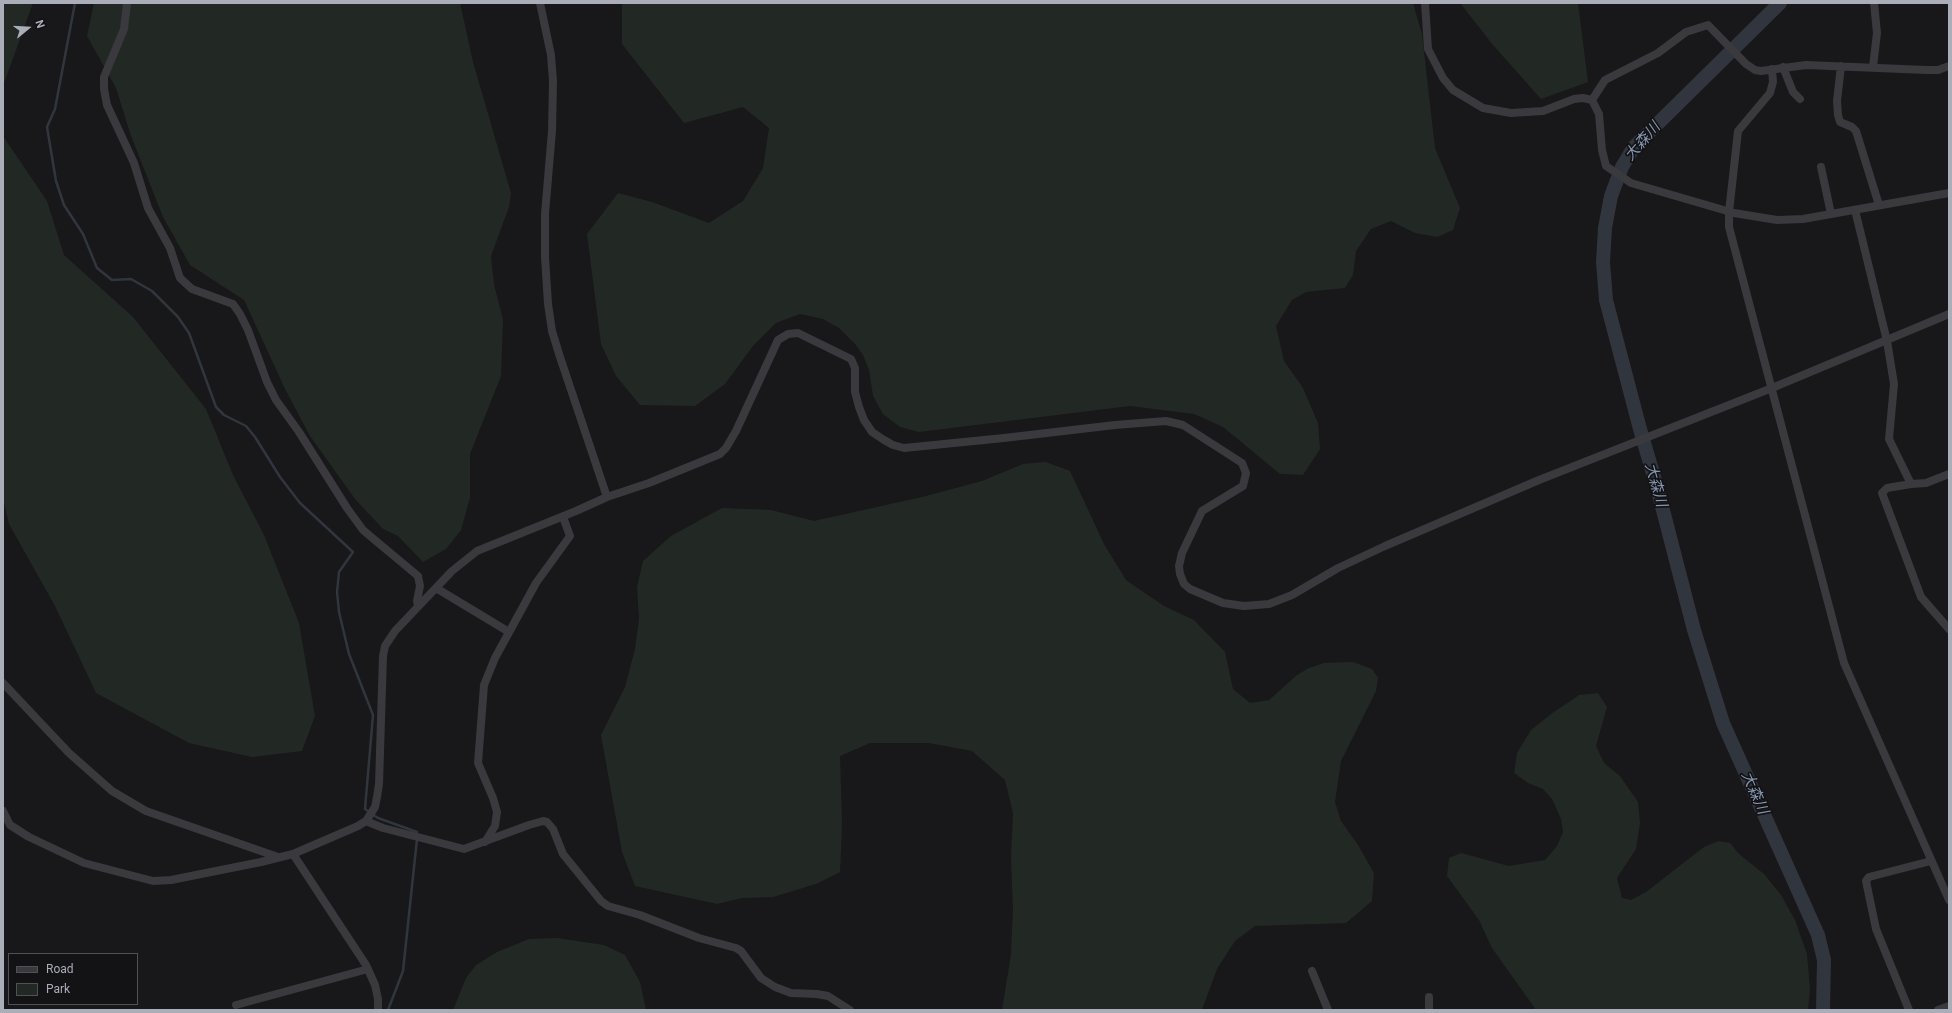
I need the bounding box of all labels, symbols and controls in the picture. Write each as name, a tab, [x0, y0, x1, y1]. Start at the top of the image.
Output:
north arrow	[8, 8, 48, 48]
text: N	[33, 18, 47, 30]
water label: 大森川	[1621, 119, 1665, 165]
water label: 大森川	[1640, 461, 1670, 509]
water label: 大森川	[1737, 769, 1771, 817]
legend	[8, 953, 138, 1005]
text: Road	[46, 962, 74, 976]
text: Park	[46, 982, 70, 996]

